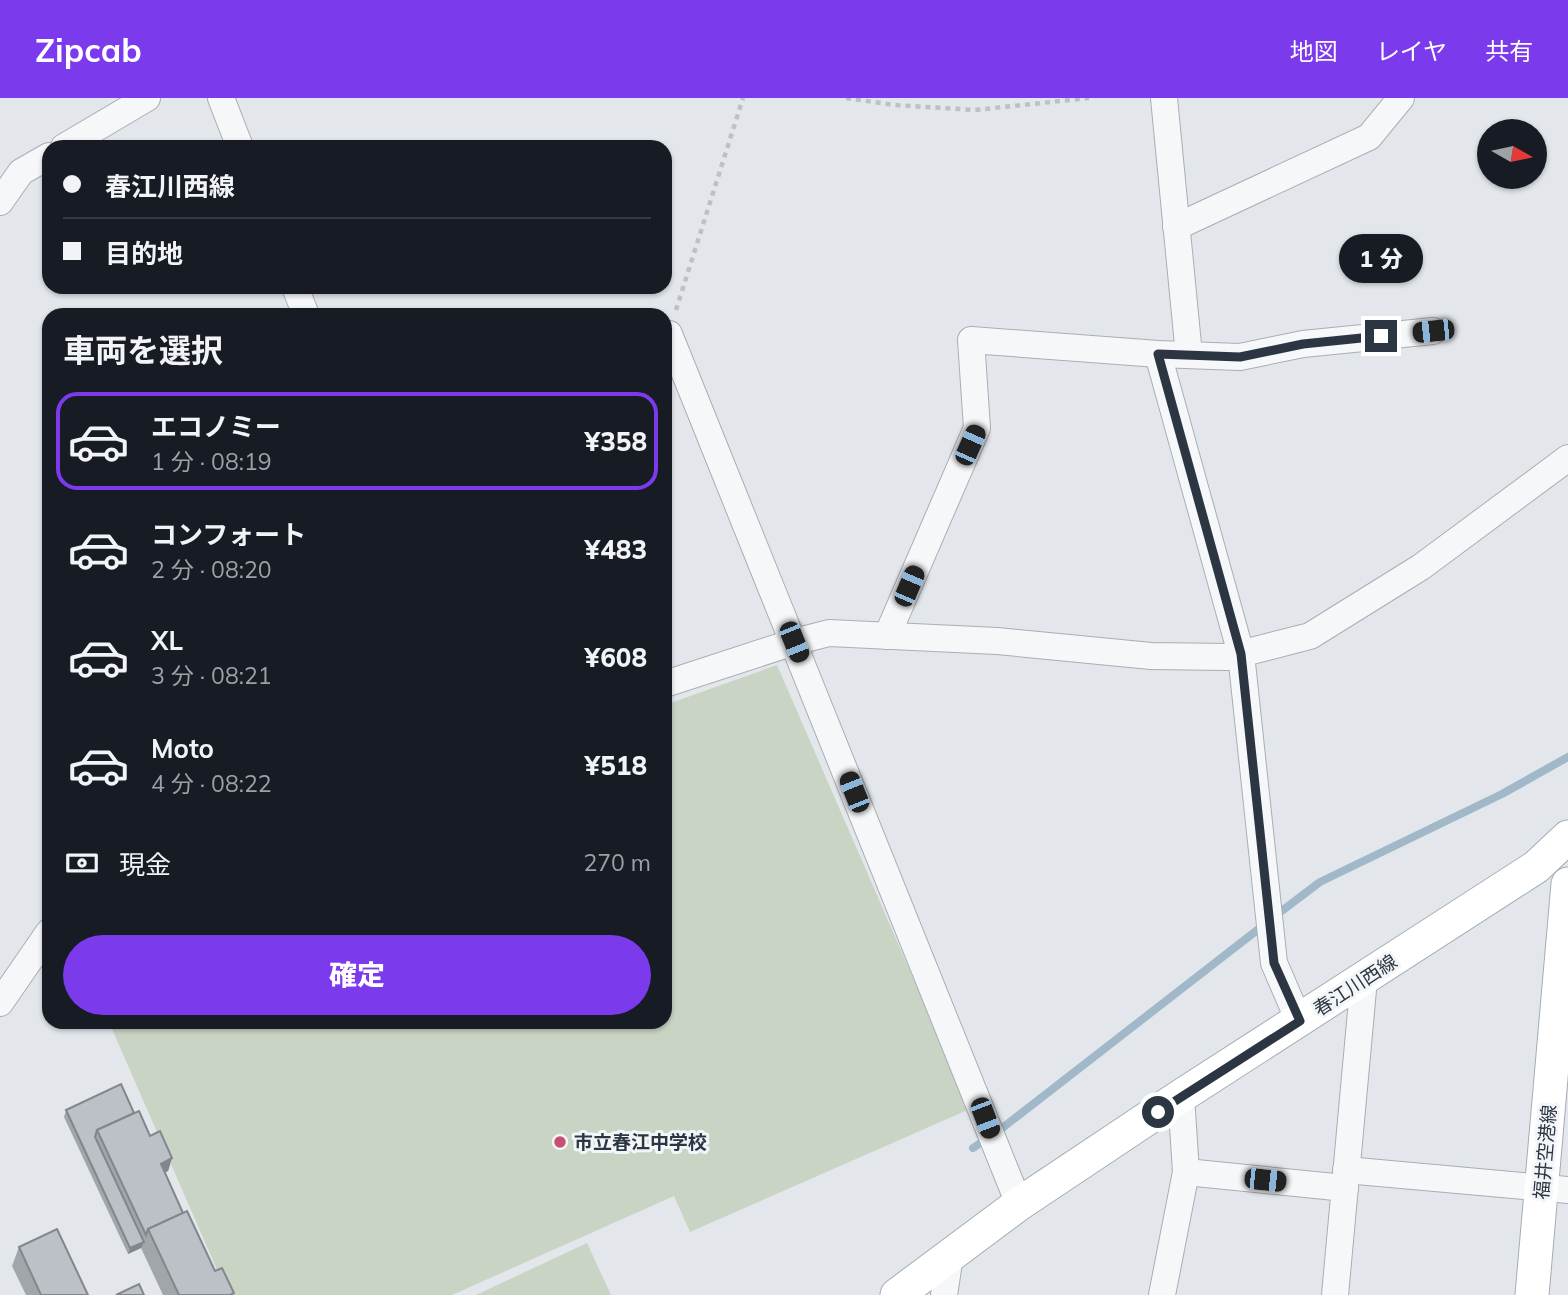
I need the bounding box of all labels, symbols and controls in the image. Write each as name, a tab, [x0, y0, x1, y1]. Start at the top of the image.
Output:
text: Zipcab	[35, 29, 142, 70]
text: 地図	[1290, 36, 1338, 66]
text: レイヤ	[1376, 36, 1447, 66]
text: 共有	[1485, 36, 1533, 66]
north arrow	[1477, 119, 1547, 189]
map controls	[1477, 119, 1547, 189]
text: 春江川西線	[105, 170, 235, 203]
callout: 1 分	[1339, 234, 1423, 284]
text: 目的地	[105, 237, 183, 270]
text: 1 分	[1359, 244, 1403, 273]
car	[1412, 318, 1455, 344]
route end	[1365, 320, 1397, 352]
text: 車両を選択	[63, 330, 223, 370]
icon: car	[67, 410, 130, 473]
text: エコノミー	[151, 410, 281, 443]
car	[952, 422, 989, 468]
text: ¥358	[585, 425, 647, 458]
text: 1 分 · 08:19	[151, 447, 272, 476]
icon: car	[67, 518, 130, 581]
text: コンフォート	[151, 518, 306, 551]
text: ¥483	[585, 533, 647, 566]
text: 2 分 · 08:20	[151, 555, 272, 584]
car	[892, 563, 927, 609]
car	[777, 619, 812, 665]
text: XL	[151, 624, 183, 657]
icon: car	[67, 626, 130, 689]
text: ¥608	[585, 641, 647, 674]
text: 3 分 · 08:21	[151, 661, 272, 690]
text: Moto	[151, 732, 214, 765]
icon: car	[67, 734, 130, 797]
text: ¥518	[585, 749, 647, 782]
text: 4 分 · 08:22	[151, 769, 272, 798]
car	[837, 769, 872, 815]
icon: cash	[63, 844, 101, 882]
text: 現金	[119, 848, 171, 881]
text: 270 m	[583, 848, 651, 877]
button: 確定	[63, 935, 651, 1015]
street label: 春江川西線	[1309, 949, 1401, 1021]
car	[968, 1095, 1003, 1141]
route start	[1142, 1096, 1174, 1128]
street label: 福井空港線	[1529, 1104, 1561, 1200]
place label: 市立春江中学校	[574, 1130, 707, 1154]
marker: 市立春江中学校	[552, 1134, 568, 1150]
car	[1244, 1167, 1287, 1193]

